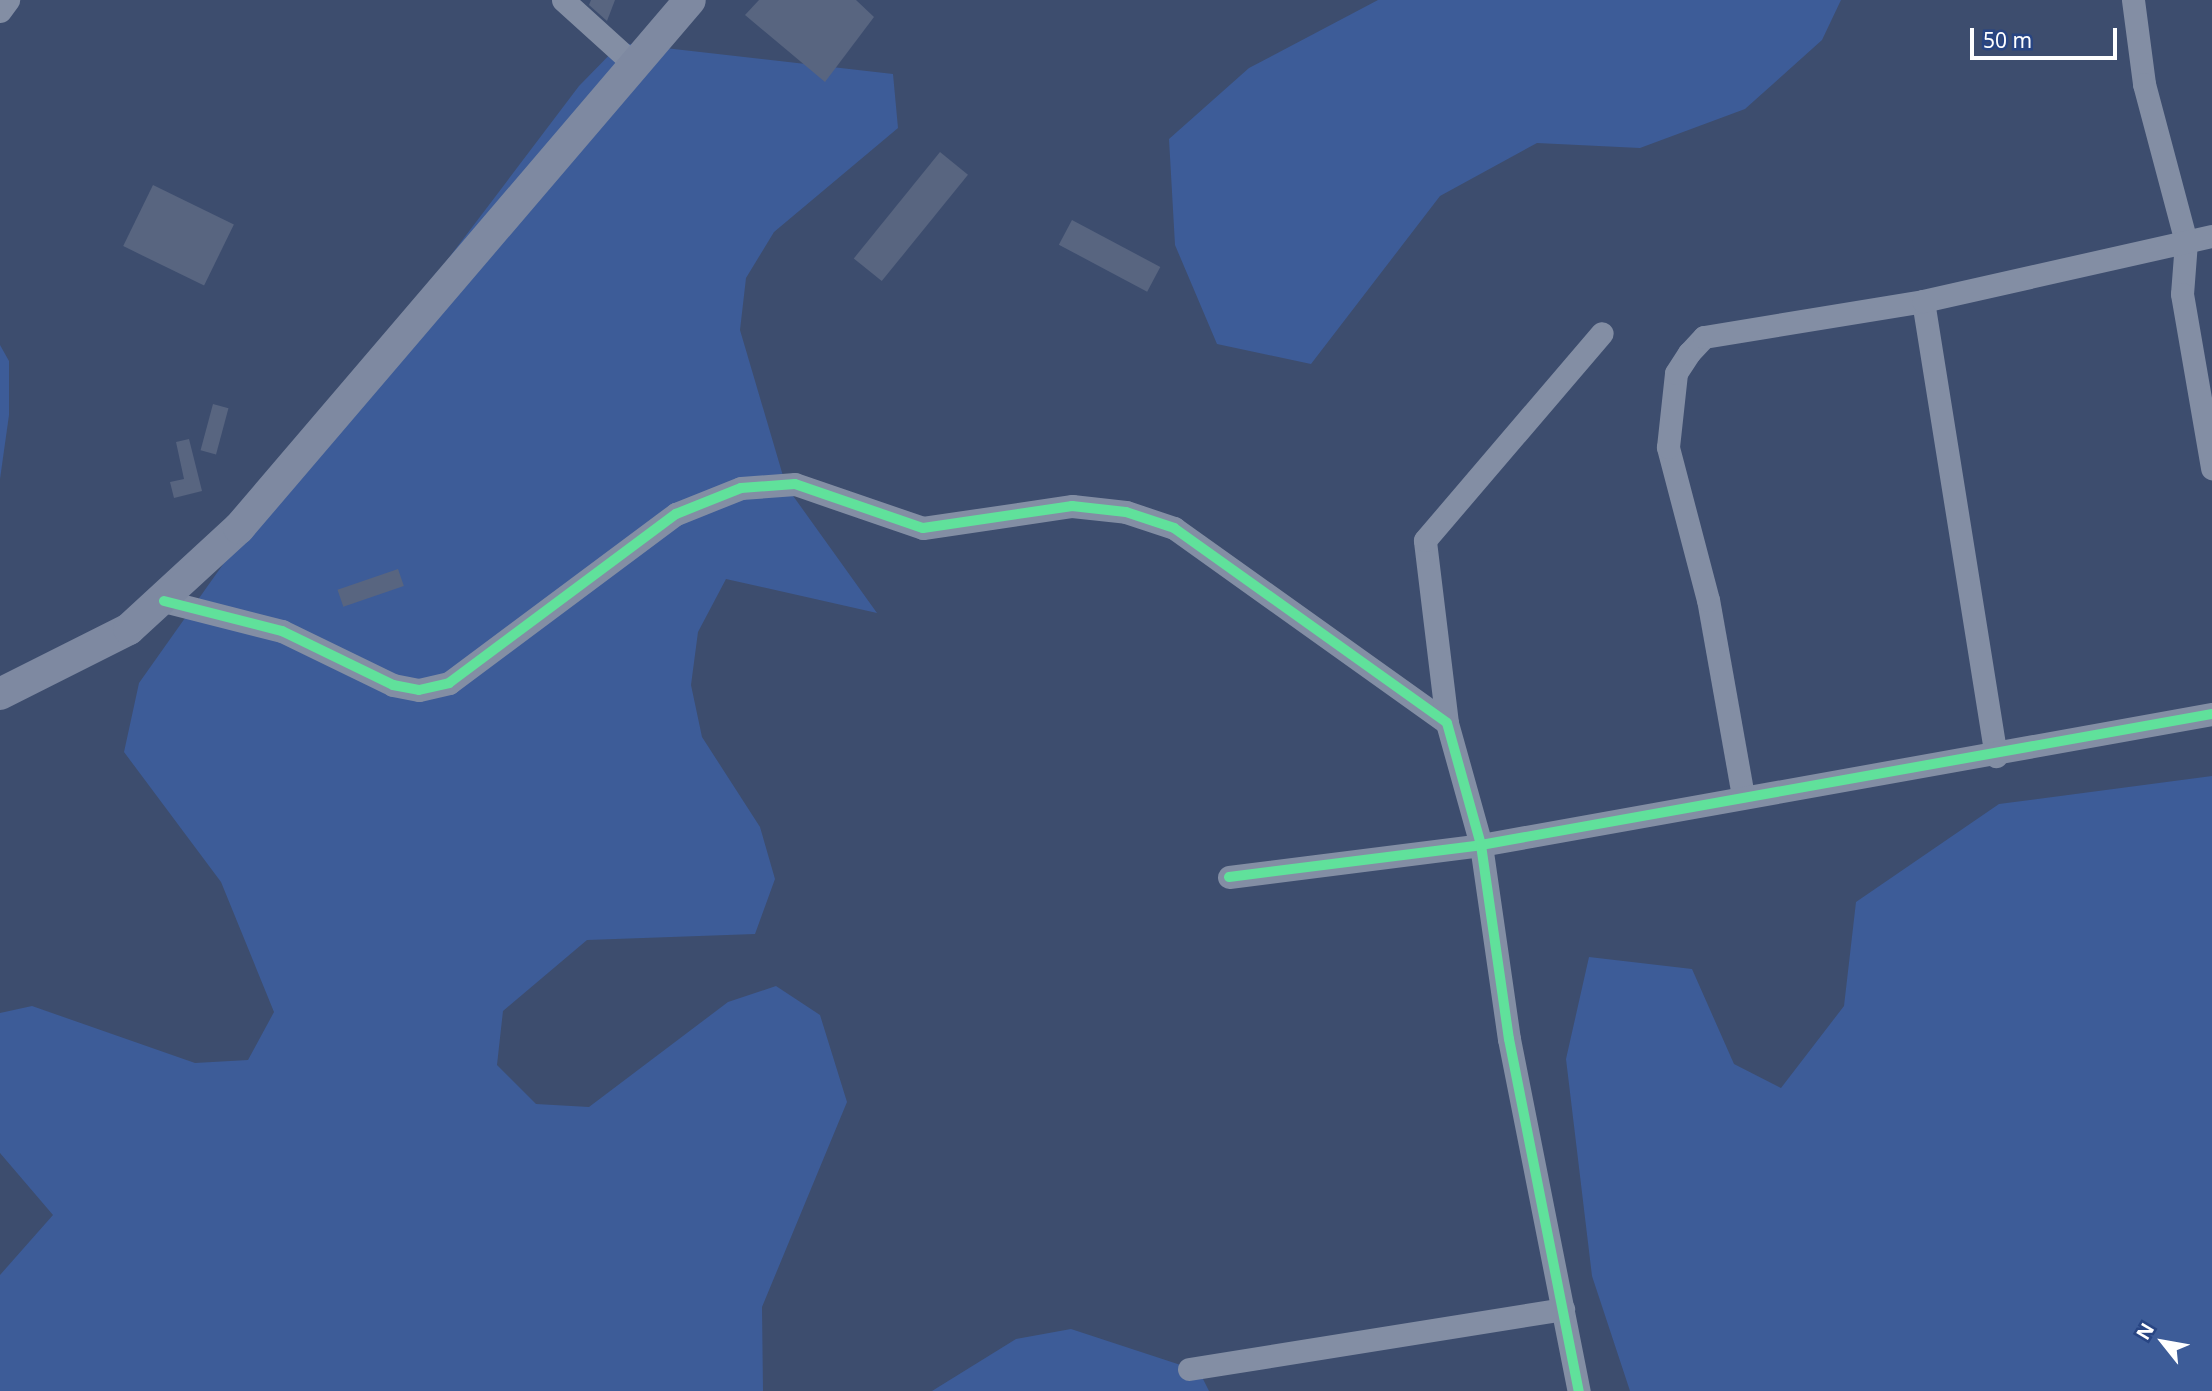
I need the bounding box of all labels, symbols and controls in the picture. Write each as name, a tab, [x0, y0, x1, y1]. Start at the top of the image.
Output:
scale bar	[1974, 14, 2121, 58]
text: 50 m	[1983, 26, 2032, 54]
north arrow	[2128, 1307, 2198, 1377]
text: N	[2130, 1318, 2160, 1345]

